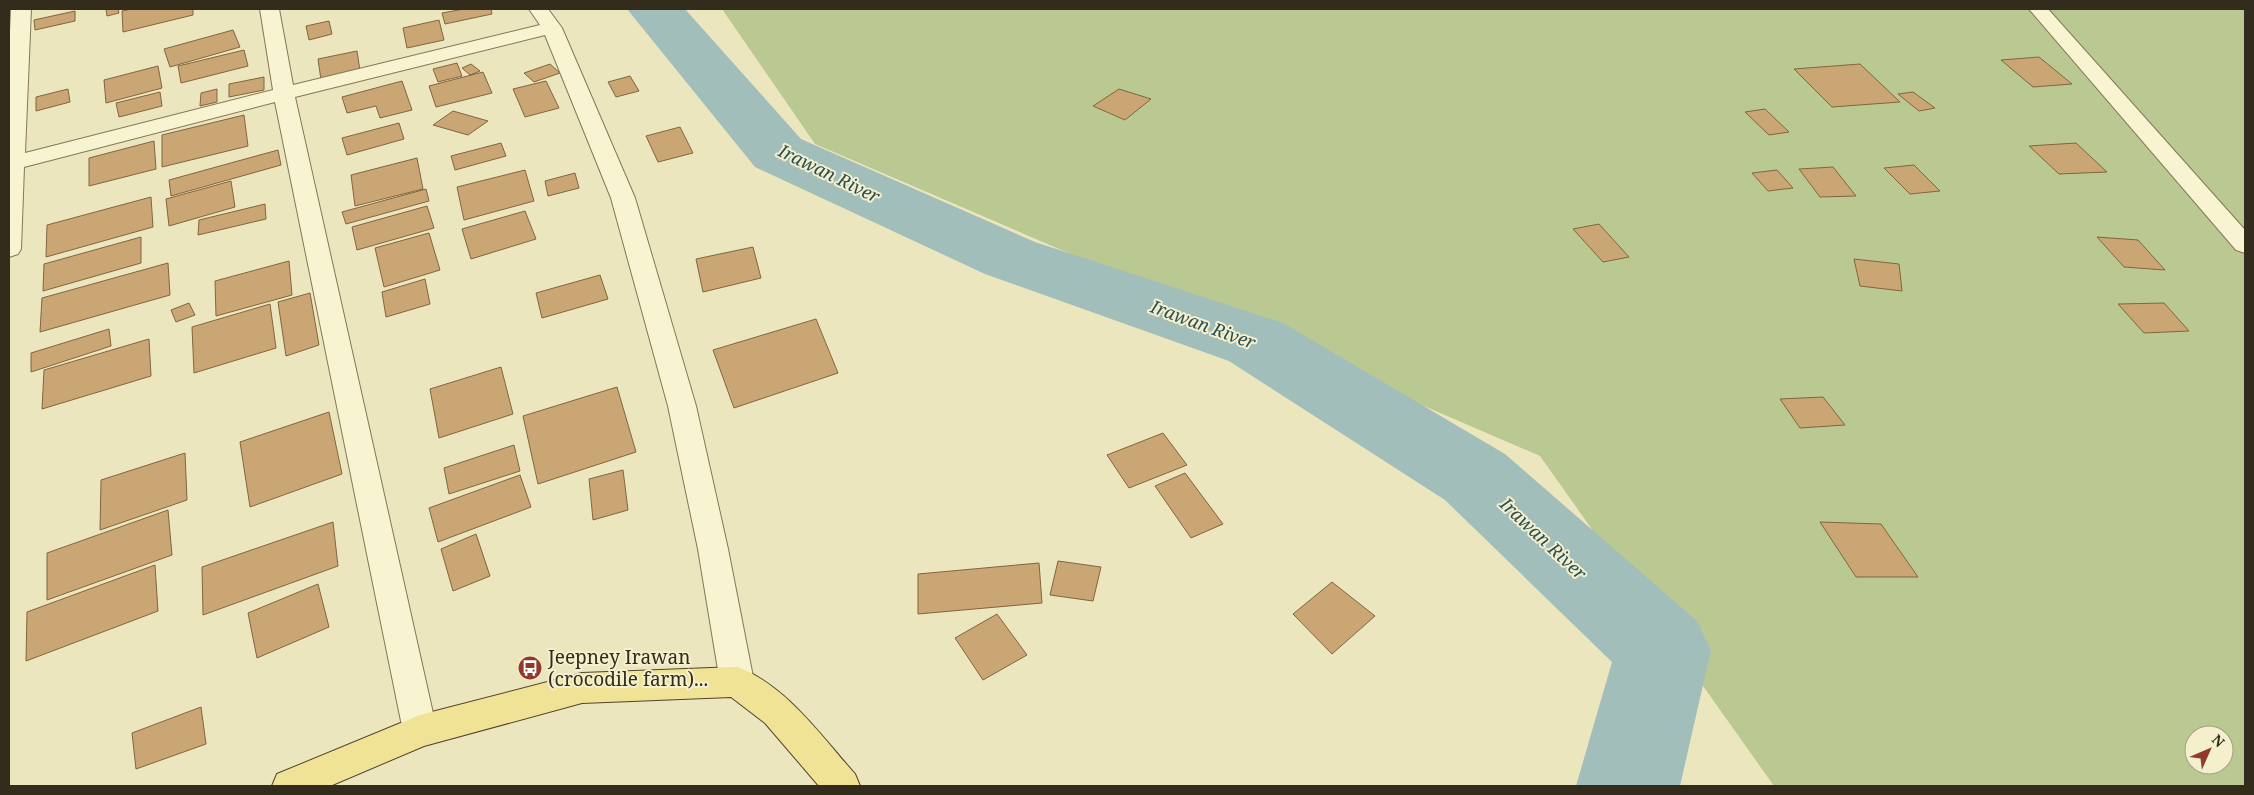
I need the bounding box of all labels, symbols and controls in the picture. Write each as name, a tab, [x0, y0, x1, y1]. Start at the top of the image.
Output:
water label: Irawan River	[774, 138, 885, 208]
water label: Irawan River	[1147, 294, 1260, 354]
water label: Irawan River	[1494, 491, 1593, 585]
place label: Jeepney Irawan (crocodile farm)...	[547, 644, 708, 692]
bus stop icon: Jeepney Irawan (crocodile farm)...	[517, 655, 543, 681]
north arrow	[2184, 725, 2234, 775]
text: N	[2208, 730, 2229, 751]

